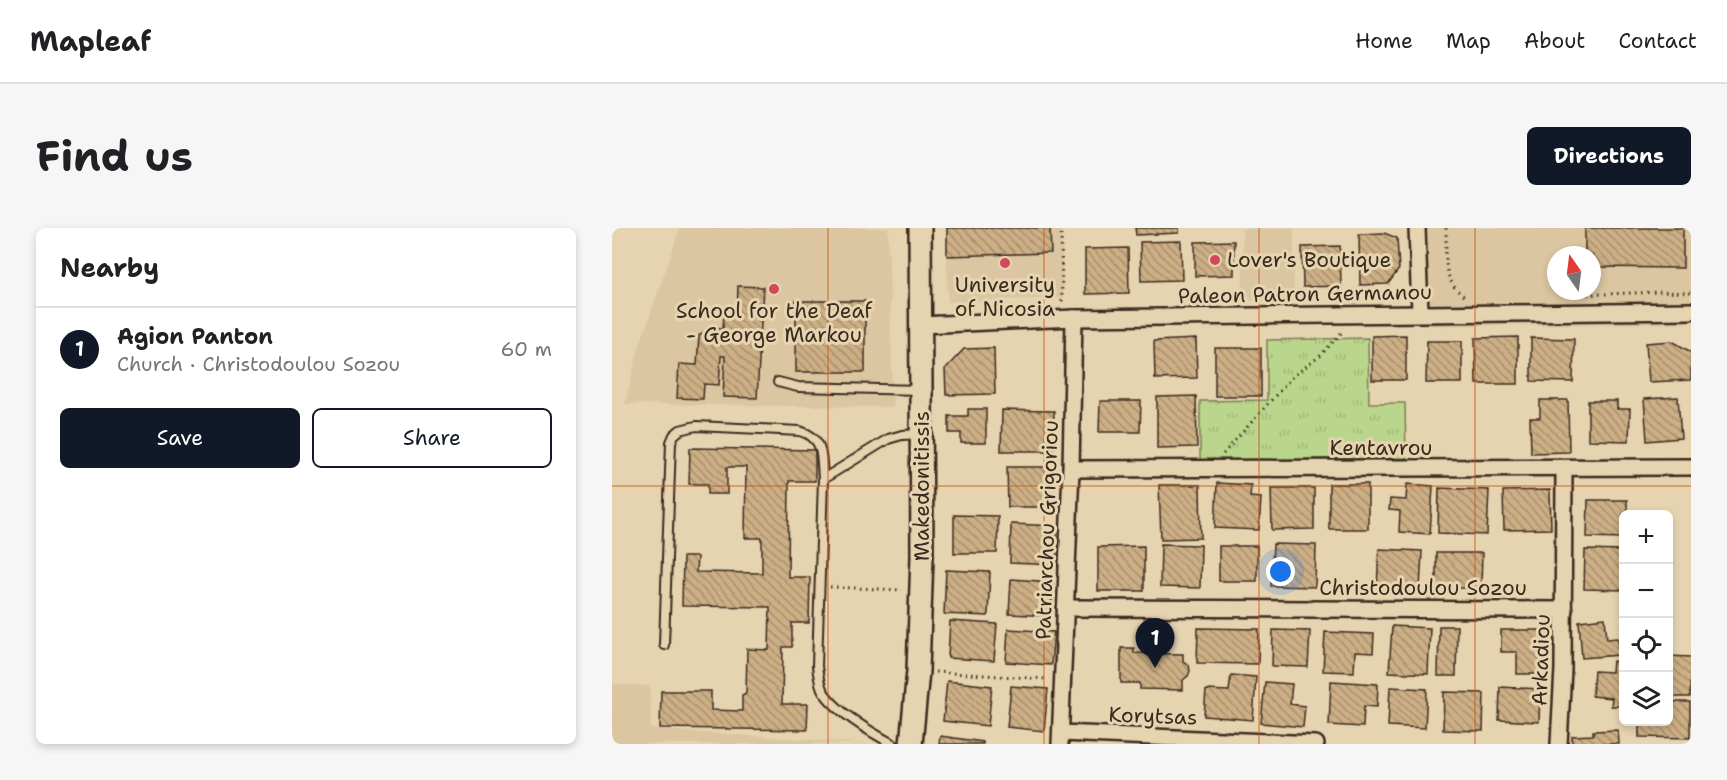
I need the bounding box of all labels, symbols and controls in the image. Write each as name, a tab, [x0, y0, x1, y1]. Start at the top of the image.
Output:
text: Mapleaf	[30, 22, 151, 60]
text: Home	[1355, 27, 1413, 55]
text: Map	[1446, 27, 1491, 55]
text: About	[1524, 27, 1585, 55]
text: Contact	[1618, 27, 1697, 55]
button: Directions	[1527, 127, 1691, 185]
text: Find us	[36, 128, 193, 184]
place label: Lover's Boutique	[1227, 246, 1391, 274]
north arrow	[1547, 246, 1601, 300]
text: Nearby	[60, 250, 159, 285]
marker: Lover's Boutique	[1208, 253, 1222, 267]
marker: University of Nicosia	[998, 256, 1012, 270]
place label: University of Nicosia	[955, 271, 1055, 323]
street label: Paleon Patron Germanou	[1178, 278, 1432, 310]
marker: School for the Deaf - George Markou	[767, 282, 781, 296]
place label: School for the Deaf - George Markou	[676, 297, 872, 349]
text: Agion Panton	[117, 322, 273, 351]
text: 1	[75, 336, 84, 362]
text: 60 m	[500, 336, 552, 362]
text: Church · Christodoulou Sozou	[117, 351, 400, 377]
button: Save	[60, 408, 300, 468]
button: Share	[312, 408, 552, 468]
street label: Makedonitissis	[908, 411, 936, 561]
street label: Patriarchou Grigoriou	[1029, 420, 1065, 640]
street label: Kentavrou	[1329, 434, 1433, 462]
map controls	[1619, 510, 1673, 726]
button: +	[1619, 510, 1673, 564]
your location	[1266, 557, 1295, 586]
button: −	[1619, 564, 1673, 618]
street label: Christodoulou Sozou	[1319, 574, 1527, 602]
street label: Arkadiou	[1525, 614, 1557, 706]
pin: 1	[1136, 618, 1174, 668]
button: locate	[1619, 618, 1673, 672]
button: layers	[1619, 672, 1673, 726]
street label: Korytsas	[1108, 700, 1198, 732]

